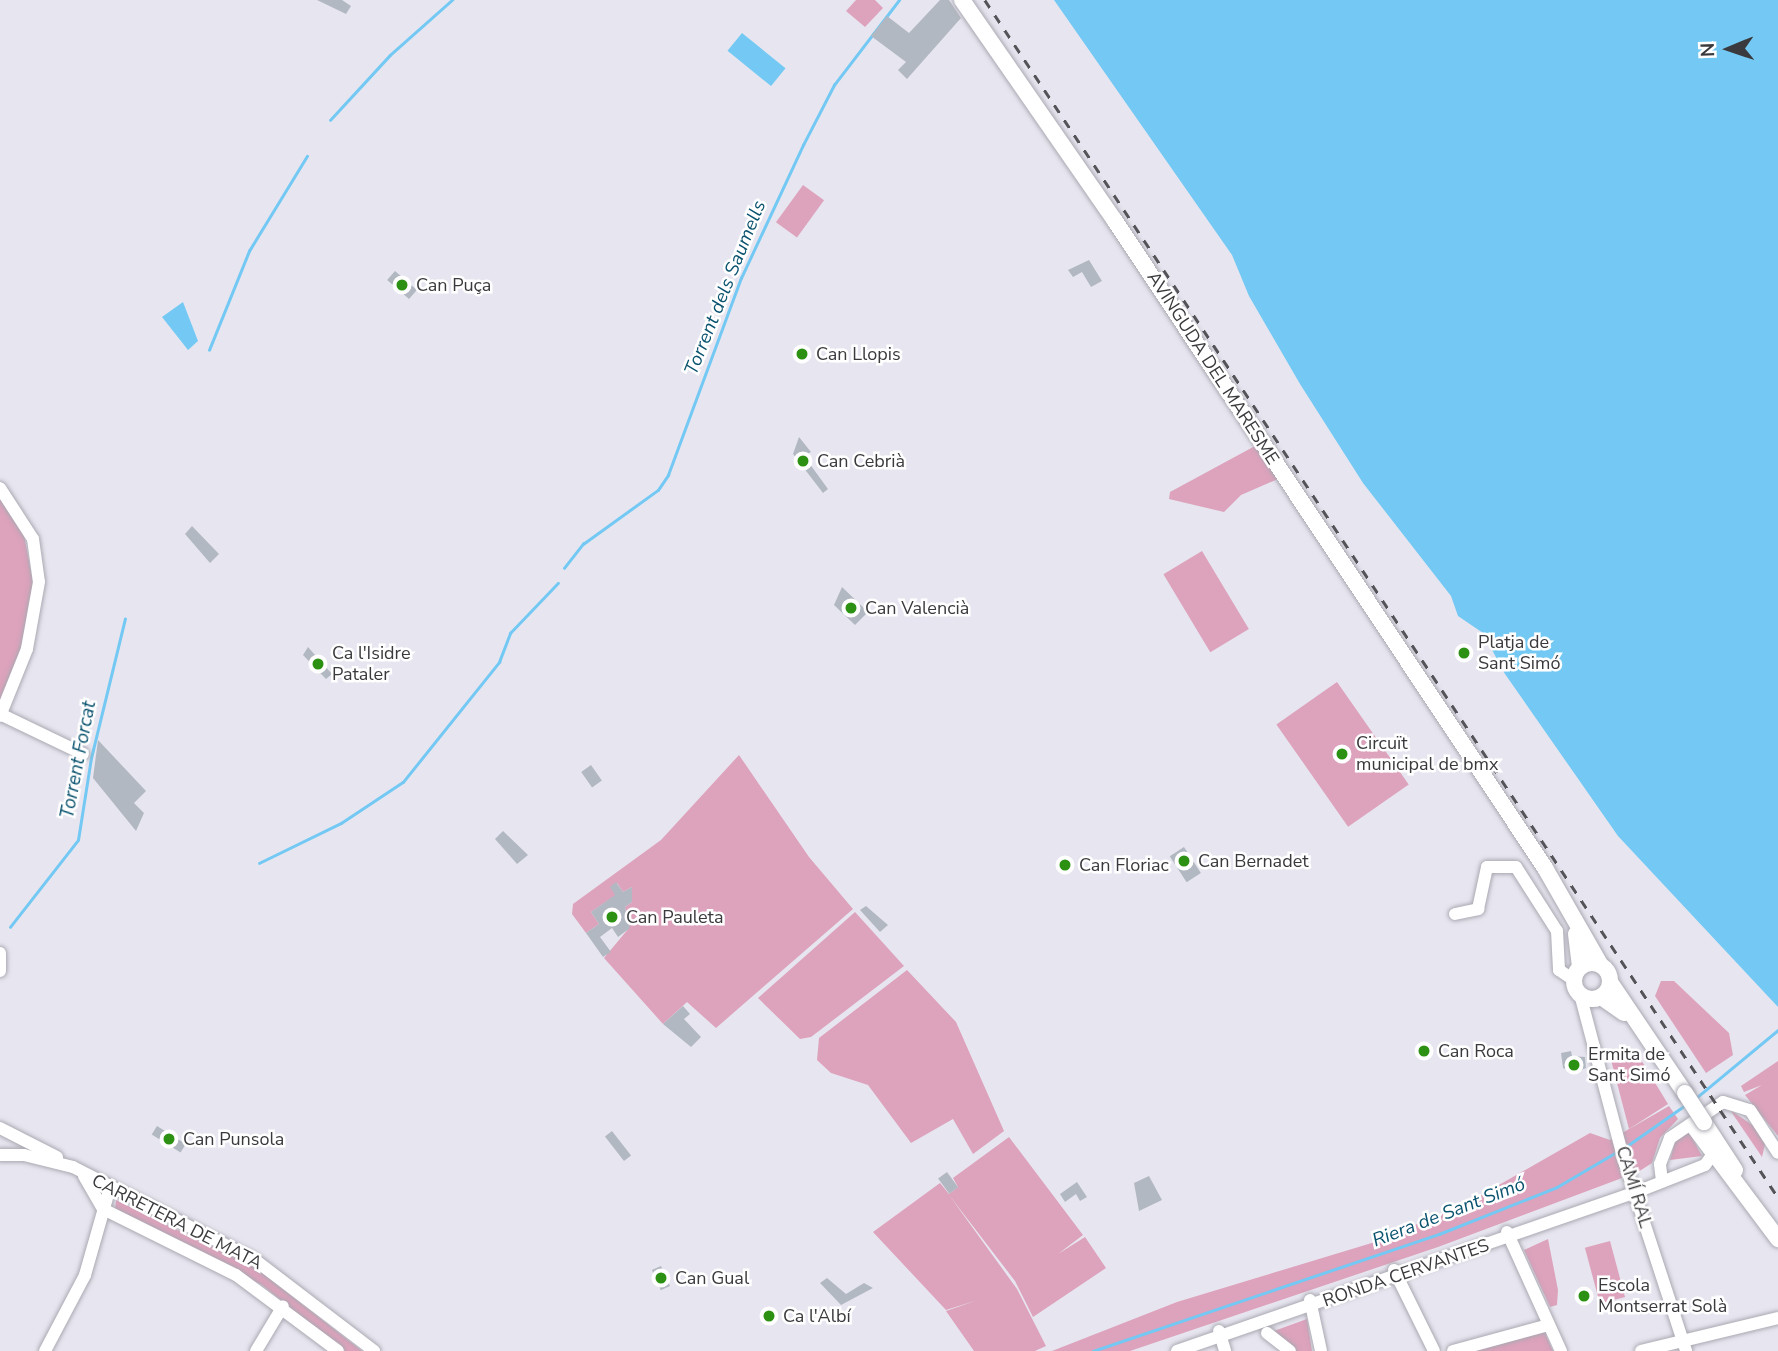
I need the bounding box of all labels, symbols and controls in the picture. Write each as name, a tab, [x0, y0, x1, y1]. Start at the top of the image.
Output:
north arrow	[1694, 14, 1764, 84]
text: N	[1695, 42, 1721, 57]
water label: Torrent dels Saumells	[681, 197, 771, 379]
street label: AVINGUDA DEL MARESME	[1143, 268, 1283, 468]
place label: Can Puça	[416, 274, 491, 296]
marker: Can Puça	[394, 277, 410, 293]
place label: Can Llopis	[816, 343, 901, 365]
marker: Can Llopis	[794, 346, 810, 362]
place label: Can Cebrià	[817, 450, 905, 472]
marker: Can Cebrià	[795, 453, 811, 469]
place label: Can Valencià	[865, 597, 969, 619]
marker: Can Valencià	[843, 600, 859, 616]
place label: Platja de Sant Simó	[1478, 632, 1560, 674]
place label: Ca l'Isidre Pataler	[332, 643, 410, 686]
marker: Platja de Sant Simó	[1456, 645, 1472, 661]
marker: Ca l'Isidre Pataler	[310, 656, 326, 672]
water label: Torrent Forcat	[56, 699, 102, 821]
place label: Circuït municipal de bmx	[1356, 733, 1498, 776]
marker: Circuït municipal de bmx	[1334, 746, 1350, 762]
place label: Can Bernadet	[1198, 850, 1309, 872]
marker: Can Bernadet	[1176, 853, 1192, 869]
place label: Can Floriac	[1079, 854, 1169, 876]
marker: Can Floriac	[1057, 857, 1073, 873]
place label: Can Pauleta	[626, 906, 723, 928]
marker: Can Pauleta	[604, 909, 620, 925]
place label: Can Roca	[1438, 1040, 1514, 1062]
marker: Can Roca	[1416, 1043, 1432, 1059]
place label: Ermita de Sant Simó	[1588, 1044, 1670, 1086]
marker: Ermita de Sant Simó	[1566, 1057, 1582, 1073]
place label: Can Punsola	[183, 1128, 284, 1150]
marker: Can Punsola	[161, 1131, 177, 1147]
street label: CAMÍ RAL	[1611, 1144, 1657, 1230]
street label: CARRETERA DE MATA	[88, 1170, 266, 1274]
water label: Riera de Sant Simó	[1369, 1173, 1529, 1253]
street label: RONDA CERVANTES	[1320, 1234, 1492, 1312]
place label: Can Gual	[675, 1267, 749, 1289]
marker: Can Gual	[653, 1270, 669, 1286]
place label: Escola Montserrat Solà	[1598, 1275, 1727, 1318]
marker: Escola Montserrat Solà	[1576, 1288, 1592, 1304]
place label: Ca l'Albí	[783, 1305, 851, 1327]
marker: Ca l'Albí	[761, 1308, 777, 1324]

